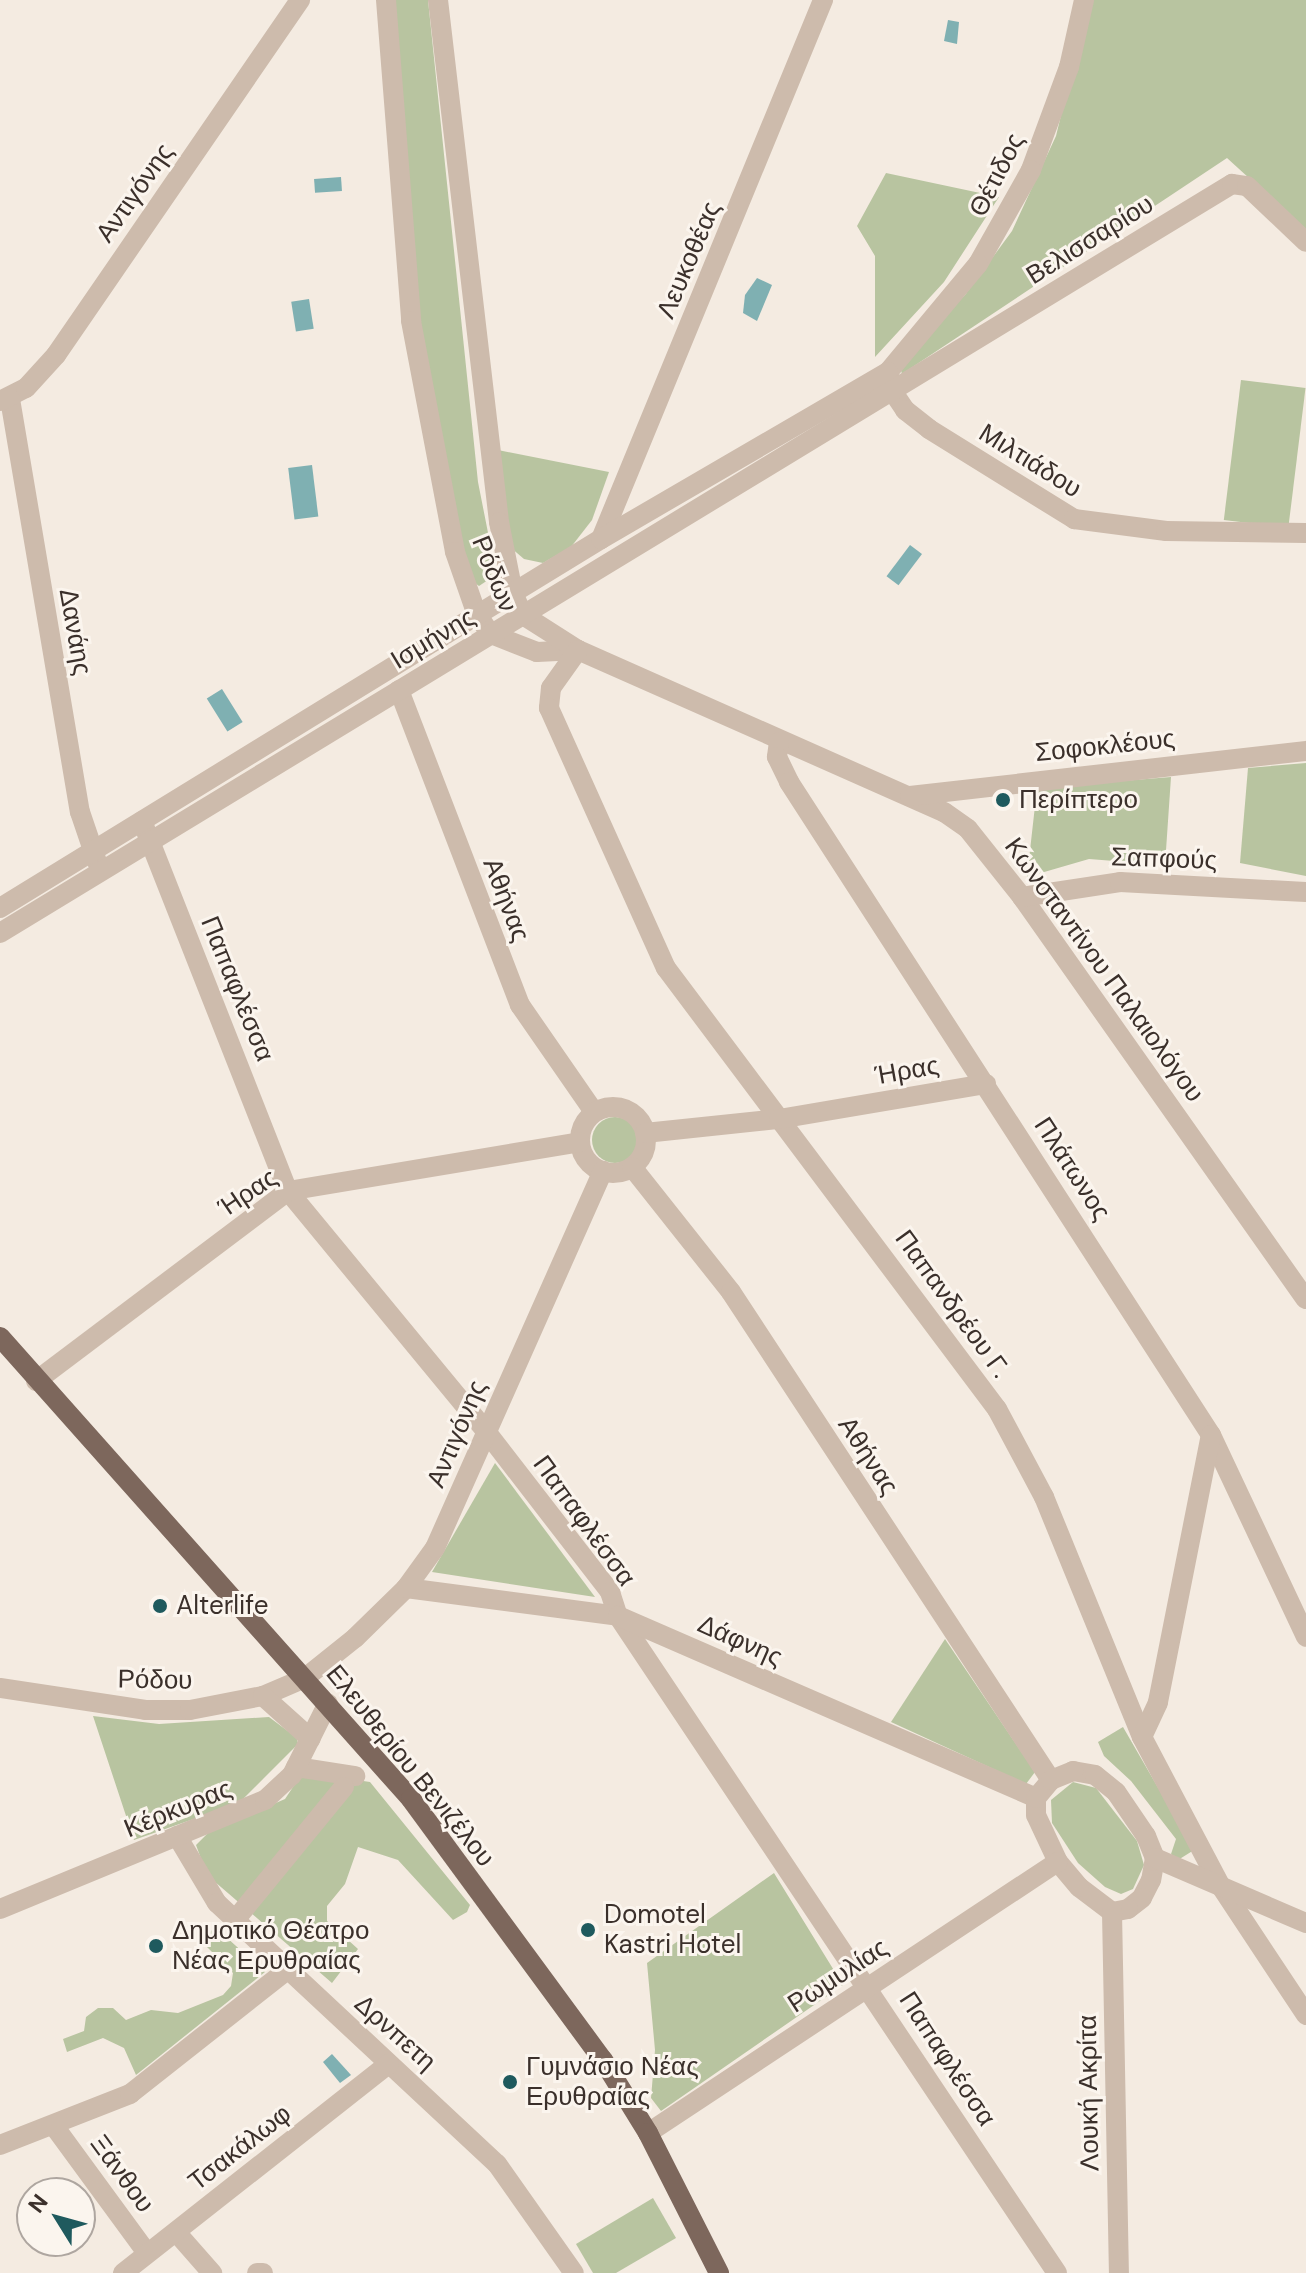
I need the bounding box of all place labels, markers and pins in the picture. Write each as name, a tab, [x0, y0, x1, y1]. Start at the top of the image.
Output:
place label: Περίπτερο	[1019, 784, 1138, 816]
marker: Περίπτερο	[994, 791, 1012, 809]
place label: Alterlife	[176, 1590, 268, 1622]
marker: Alterlife	[151, 1597, 169, 1615]
place label: Domotel Kastri Hotel	[604, 1899, 741, 1960]
place label: Δημοτικό Θέατρο Νέας Ερυθραίας	[172, 1915, 369, 1976]
marker: Domotel Kastri Hotel	[579, 1921, 597, 1939]
marker: Δημοτικό Θέατρο Νέας Ερυθραίας	[147, 1937, 165, 1955]
place label: Γυμνάσιο Νέας Ερυθραίας	[526, 2051, 699, 2112]
marker: Γυμνάσιο Νέας Ερυθραίας	[501, 2073, 519, 2091]

